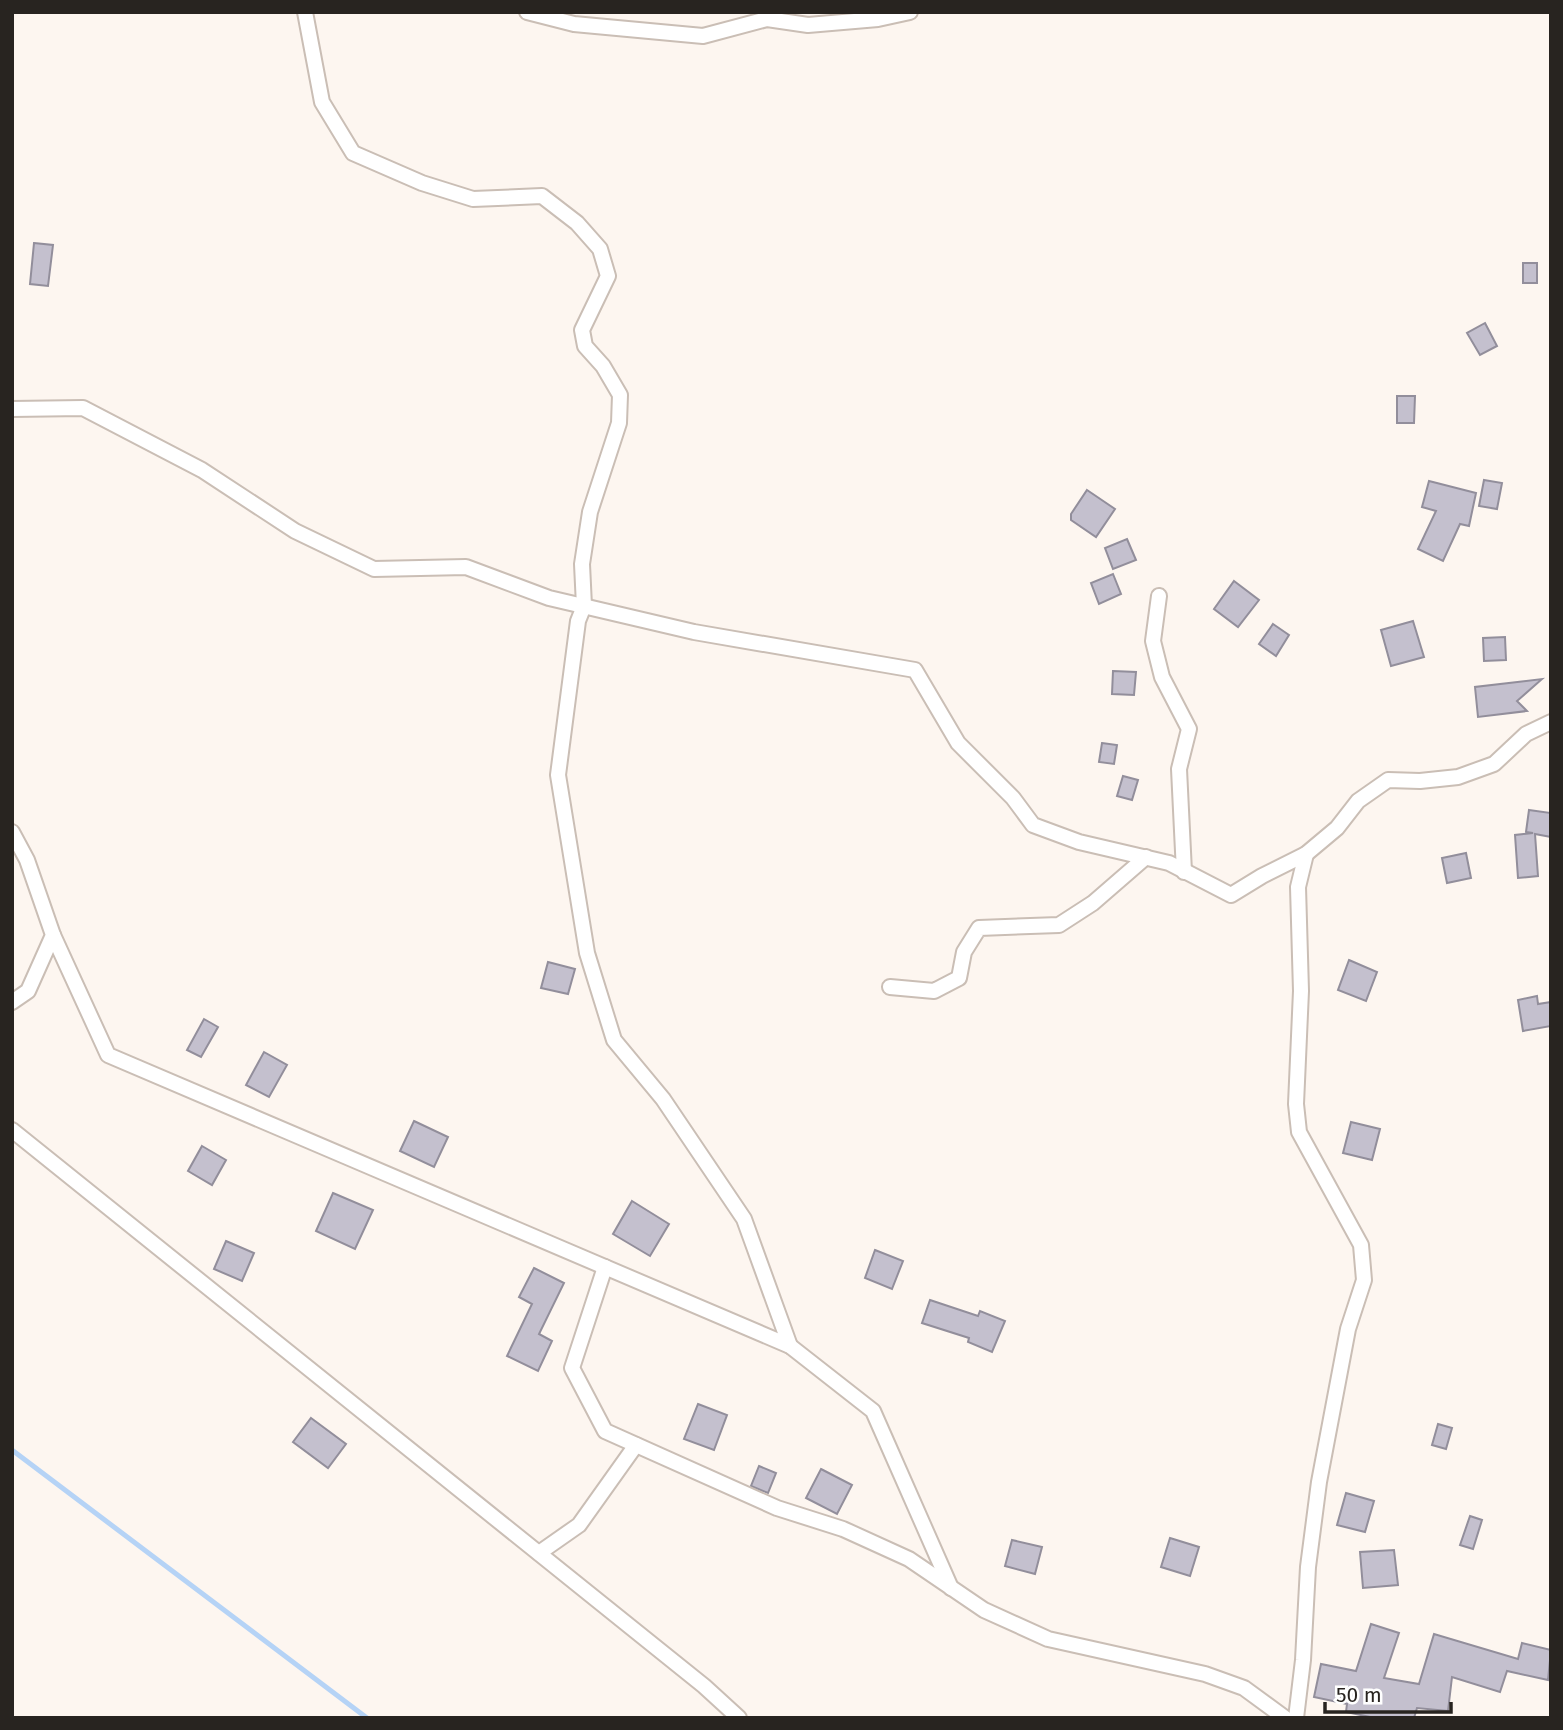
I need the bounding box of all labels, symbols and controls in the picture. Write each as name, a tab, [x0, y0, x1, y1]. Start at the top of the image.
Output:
scale bar	[1325, 1670, 1451, 1714]
text: 50 m	[1336, 1682, 1382, 1708]

